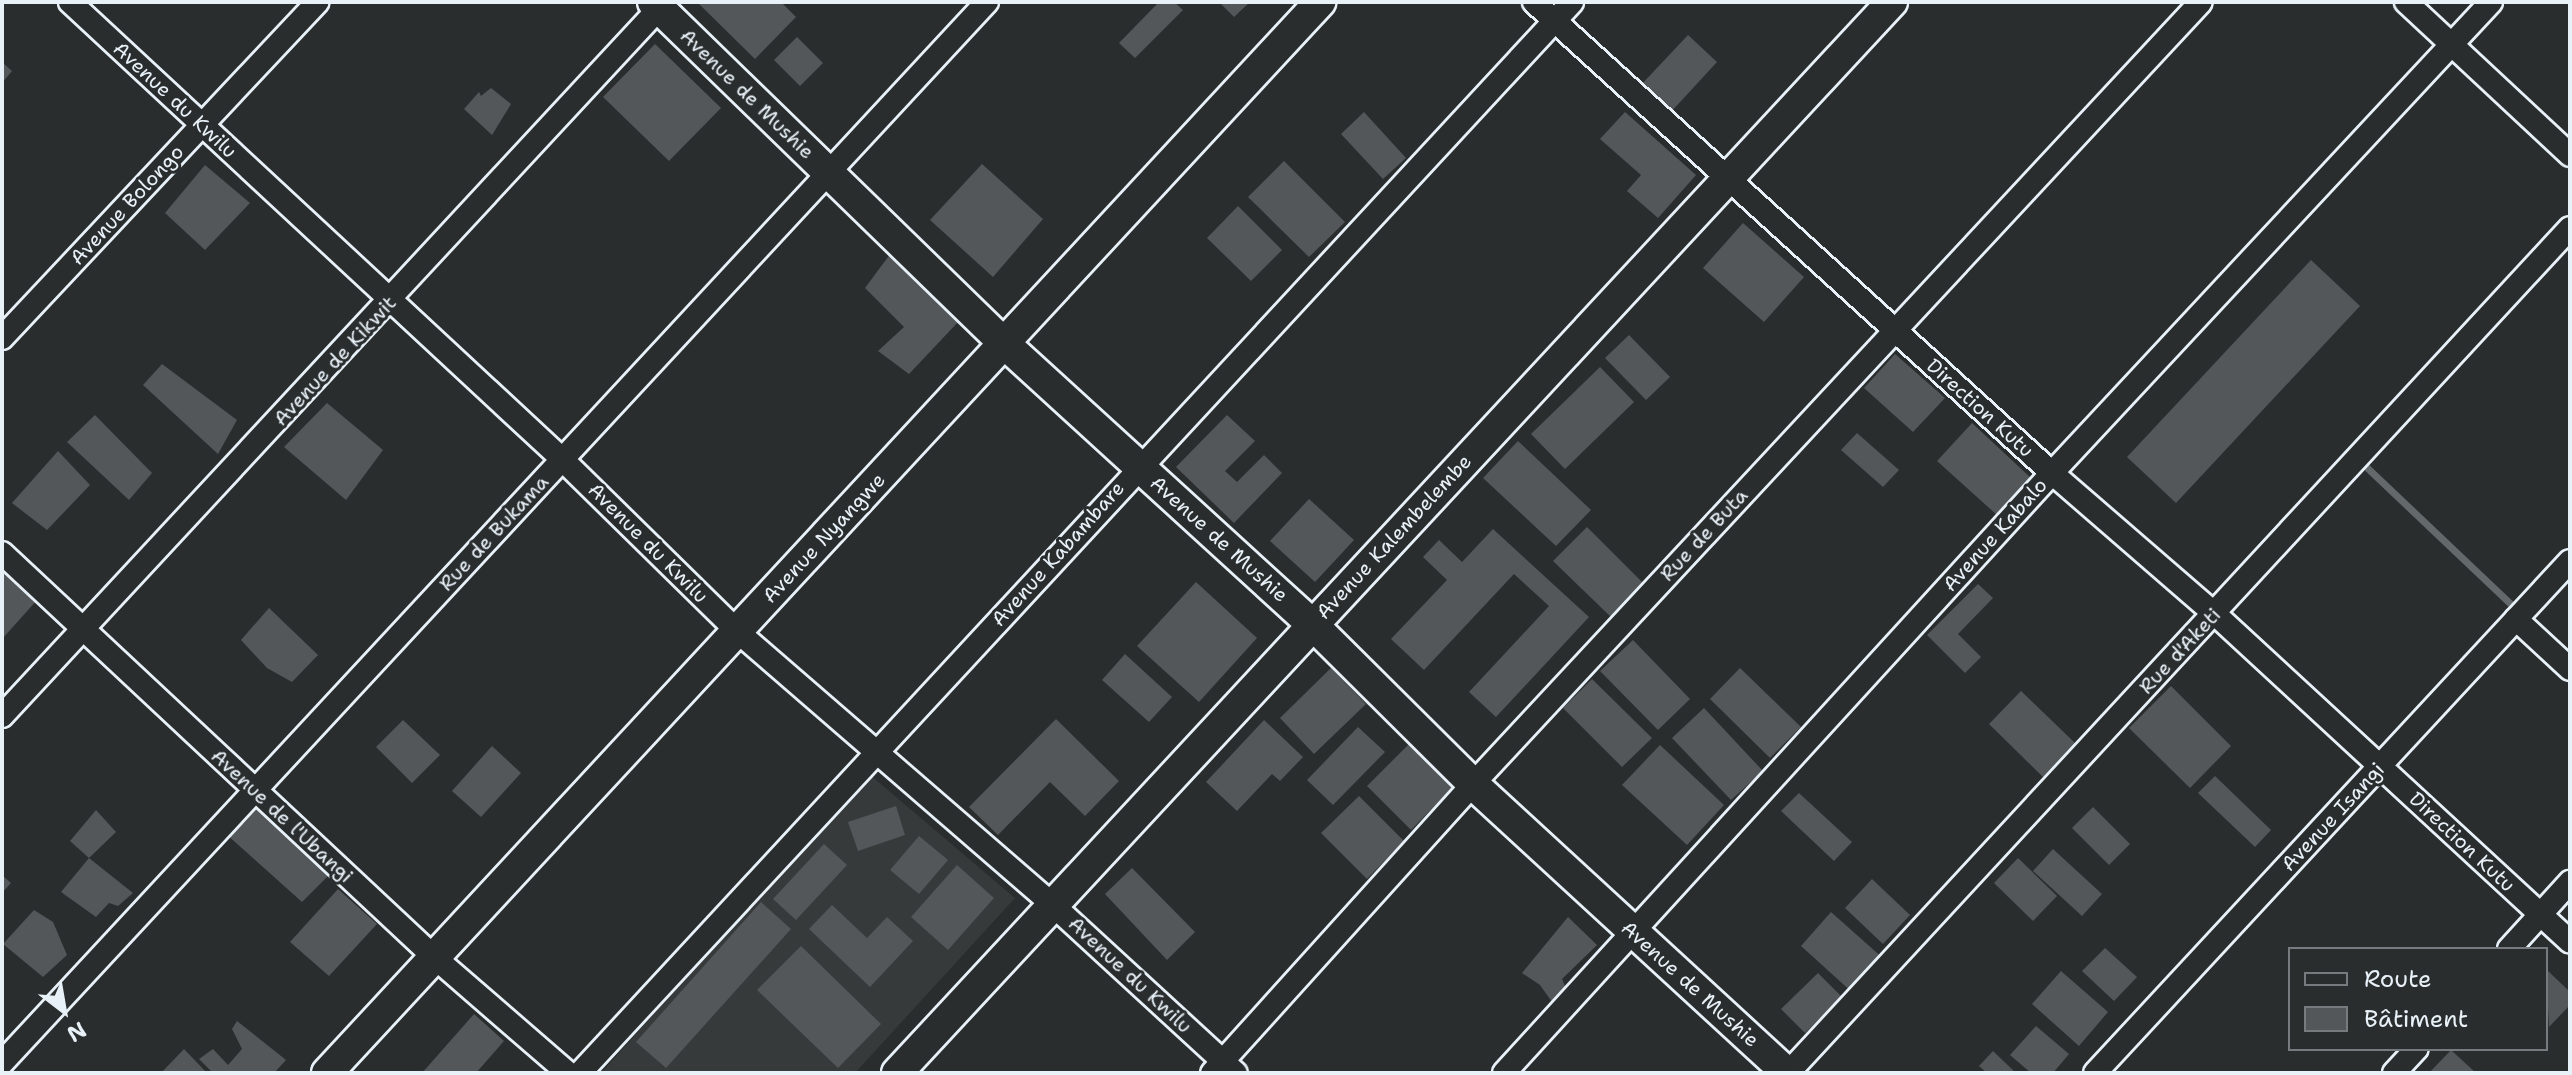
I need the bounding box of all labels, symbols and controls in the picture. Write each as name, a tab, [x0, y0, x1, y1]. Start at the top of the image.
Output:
street label: Avenue de Mushie	[675, 24, 819, 164]
street label: Avenue du Kwilu	[108, 37, 242, 163]
street label: Avenue Bolongo	[65, 140, 189, 270]
street label: Avenue de Kikwit	[269, 291, 401, 431]
street label: Direction Kutu	[1922, 354, 2038, 462]
street label: Avenue Kalembelembe	[1311, 450, 1477, 624]
street label: Avenue Nyangwe	[758, 468, 890, 608]
street label: Rue de Bukama	[434, 470, 554, 596]
street label: Avenue de Mushie	[1145, 471, 1293, 607]
street label: Avenue Kabalo	[1938, 473, 2052, 597]
street label: Avenue Kabambare	[987, 477, 1129, 631]
street label: Avenue du Kwilu	[583, 478, 713, 608]
street label: Rue de Buta	[1655, 484, 1753, 586]
street label: Rue d'Aketi	[2134, 603, 2226, 699]
street label: Avenue de l'Ubangi	[206, 744, 358, 888]
street label: Avenue Isangi	[2277, 758, 2389, 876]
street label: Direction Kutu	[2404, 787, 2520, 897]
street label: Avenue du Kwilu	[1063, 912, 1197, 1038]
street label: Avenue de Mushie	[1616, 916, 1764, 1052]
legend	[2288, 947, 2548, 1051]
text: Route	[2364, 963, 2432, 995]
north arrow	[24, 971, 104, 1051]
text: Bâtiment	[2364, 1003, 2468, 1035]
text: N	[62, 1015, 92, 1049]

